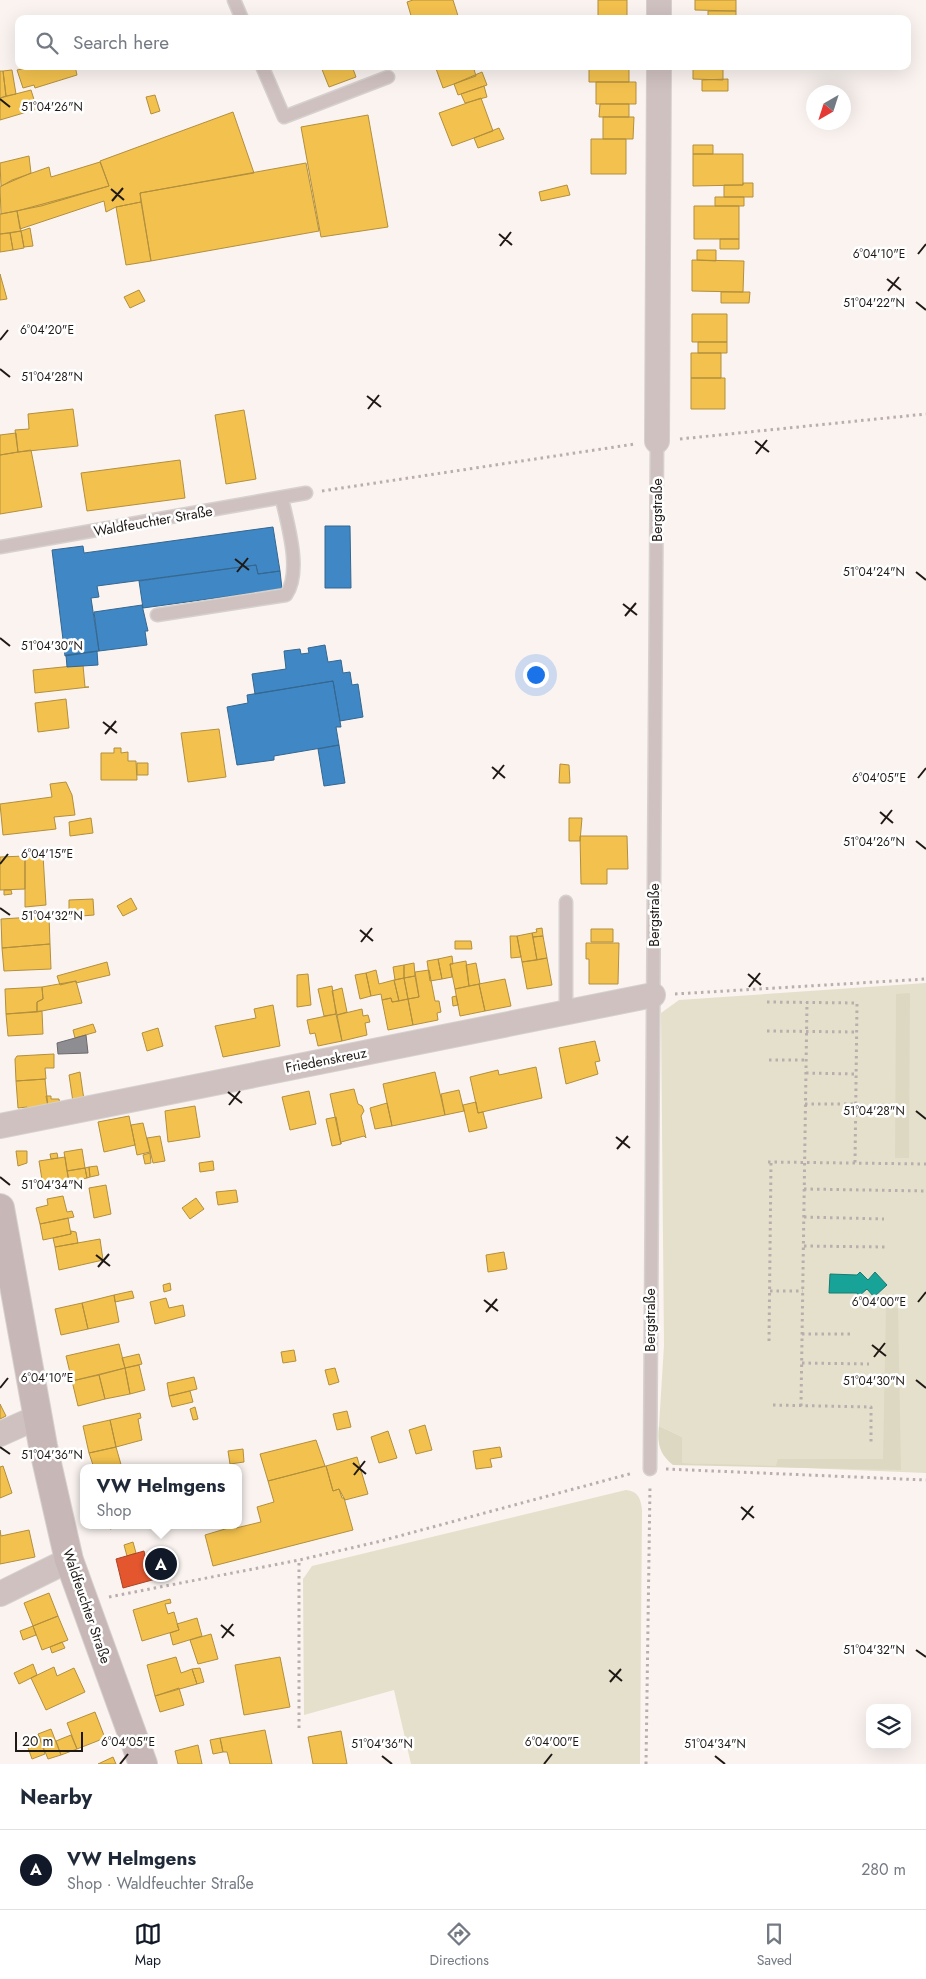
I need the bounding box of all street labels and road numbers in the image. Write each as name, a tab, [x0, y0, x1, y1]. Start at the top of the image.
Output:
street label: Bergstraße	[647, 478, 667, 542]
street label: Waldfeuchter Straße	[92, 501, 214, 541]
street label: Bergstraße	[644, 883, 664, 947]
street label: Friedenskreuz	[284, 1042, 369, 1078]
street label: Bergstraße	[640, 1288, 660, 1352]
street label: Waldfeuchter Straße	[58, 1546, 116, 1666]

